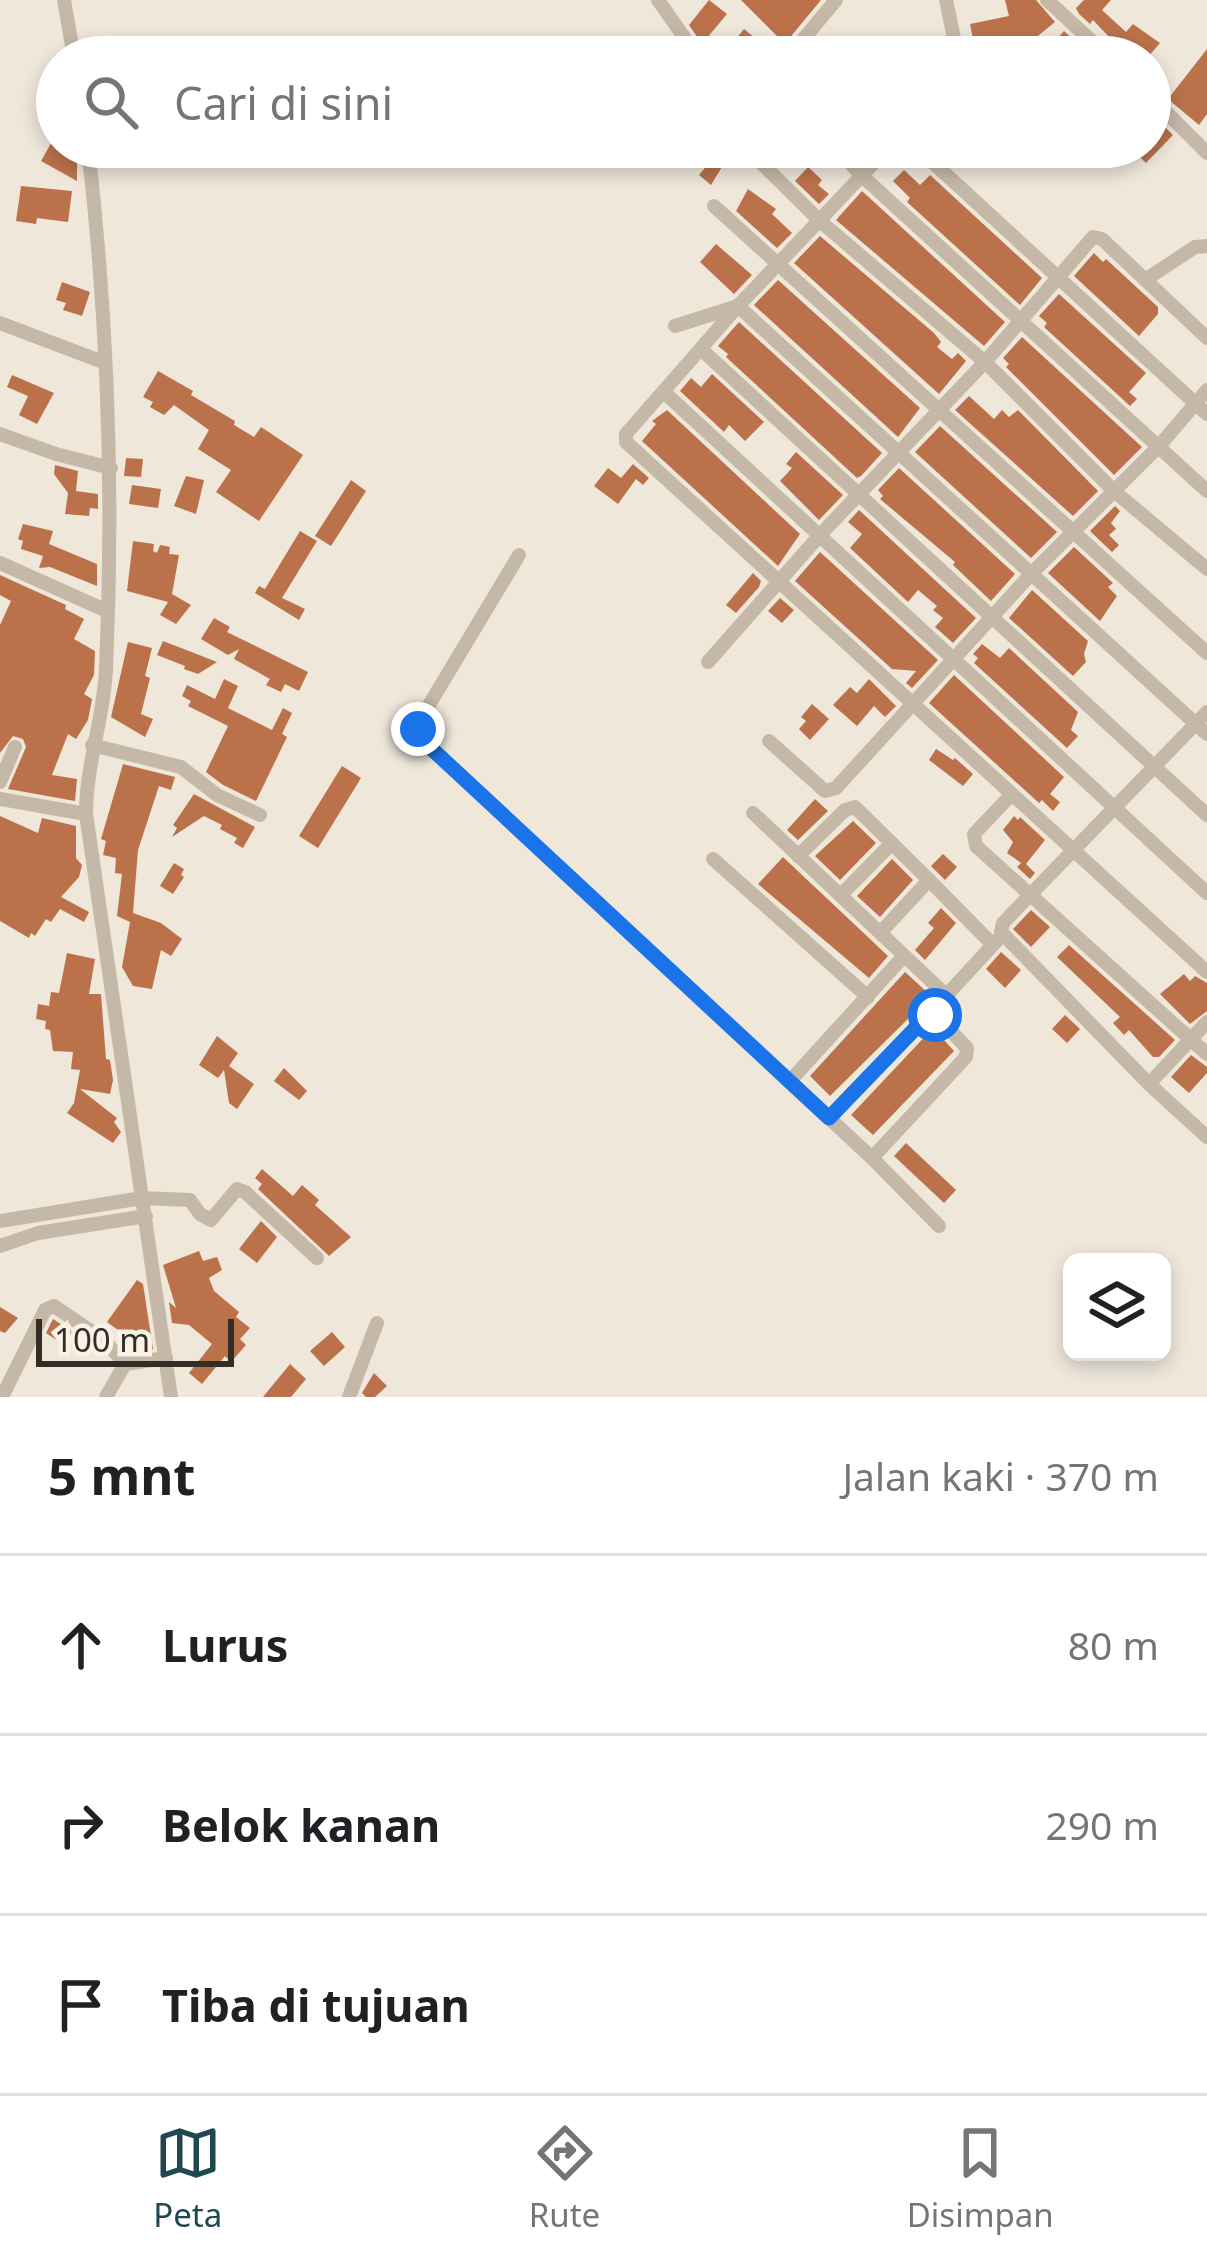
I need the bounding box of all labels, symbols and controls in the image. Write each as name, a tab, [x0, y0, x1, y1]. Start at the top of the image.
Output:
search box	[36, 36, 1171, 168]
icon: search	[78, 69, 144, 135]
text: Cari di sini	[174, 72, 393, 133]
route end	[391, 702, 445, 756]
route start	[908, 988, 962, 1042]
map controls	[1063, 1253, 1171, 1361]
button: layers	[1063, 1253, 1171, 1361]
scale bar	[36, 1313, 234, 1366]
text: 100 m	[54, 1317, 150, 1362]
text: 5 mnt	[48, 1440, 195, 1510]
text: Jalan kaki · 370 m	[842, 1449, 1159, 1502]
icon: ahead	[48, 1612, 114, 1678]
text: Lurus	[162, 1614, 288, 1675]
text: 80 m	[1068, 1618, 1159, 1671]
icon: right	[48, 1792, 114, 1858]
text: Belok kanan	[162, 1794, 440, 1855]
text: 290 m	[1045, 1798, 1159, 1851]
icon: arrive	[48, 1972, 114, 2038]
text: Tiba di tujuan	[162, 1974, 470, 2035]
tab: Peta	[153, 2120, 222, 2237]
tab: Rute	[529, 2120, 600, 2237]
tab: Disimpan	[907, 2120, 1054, 2237]

